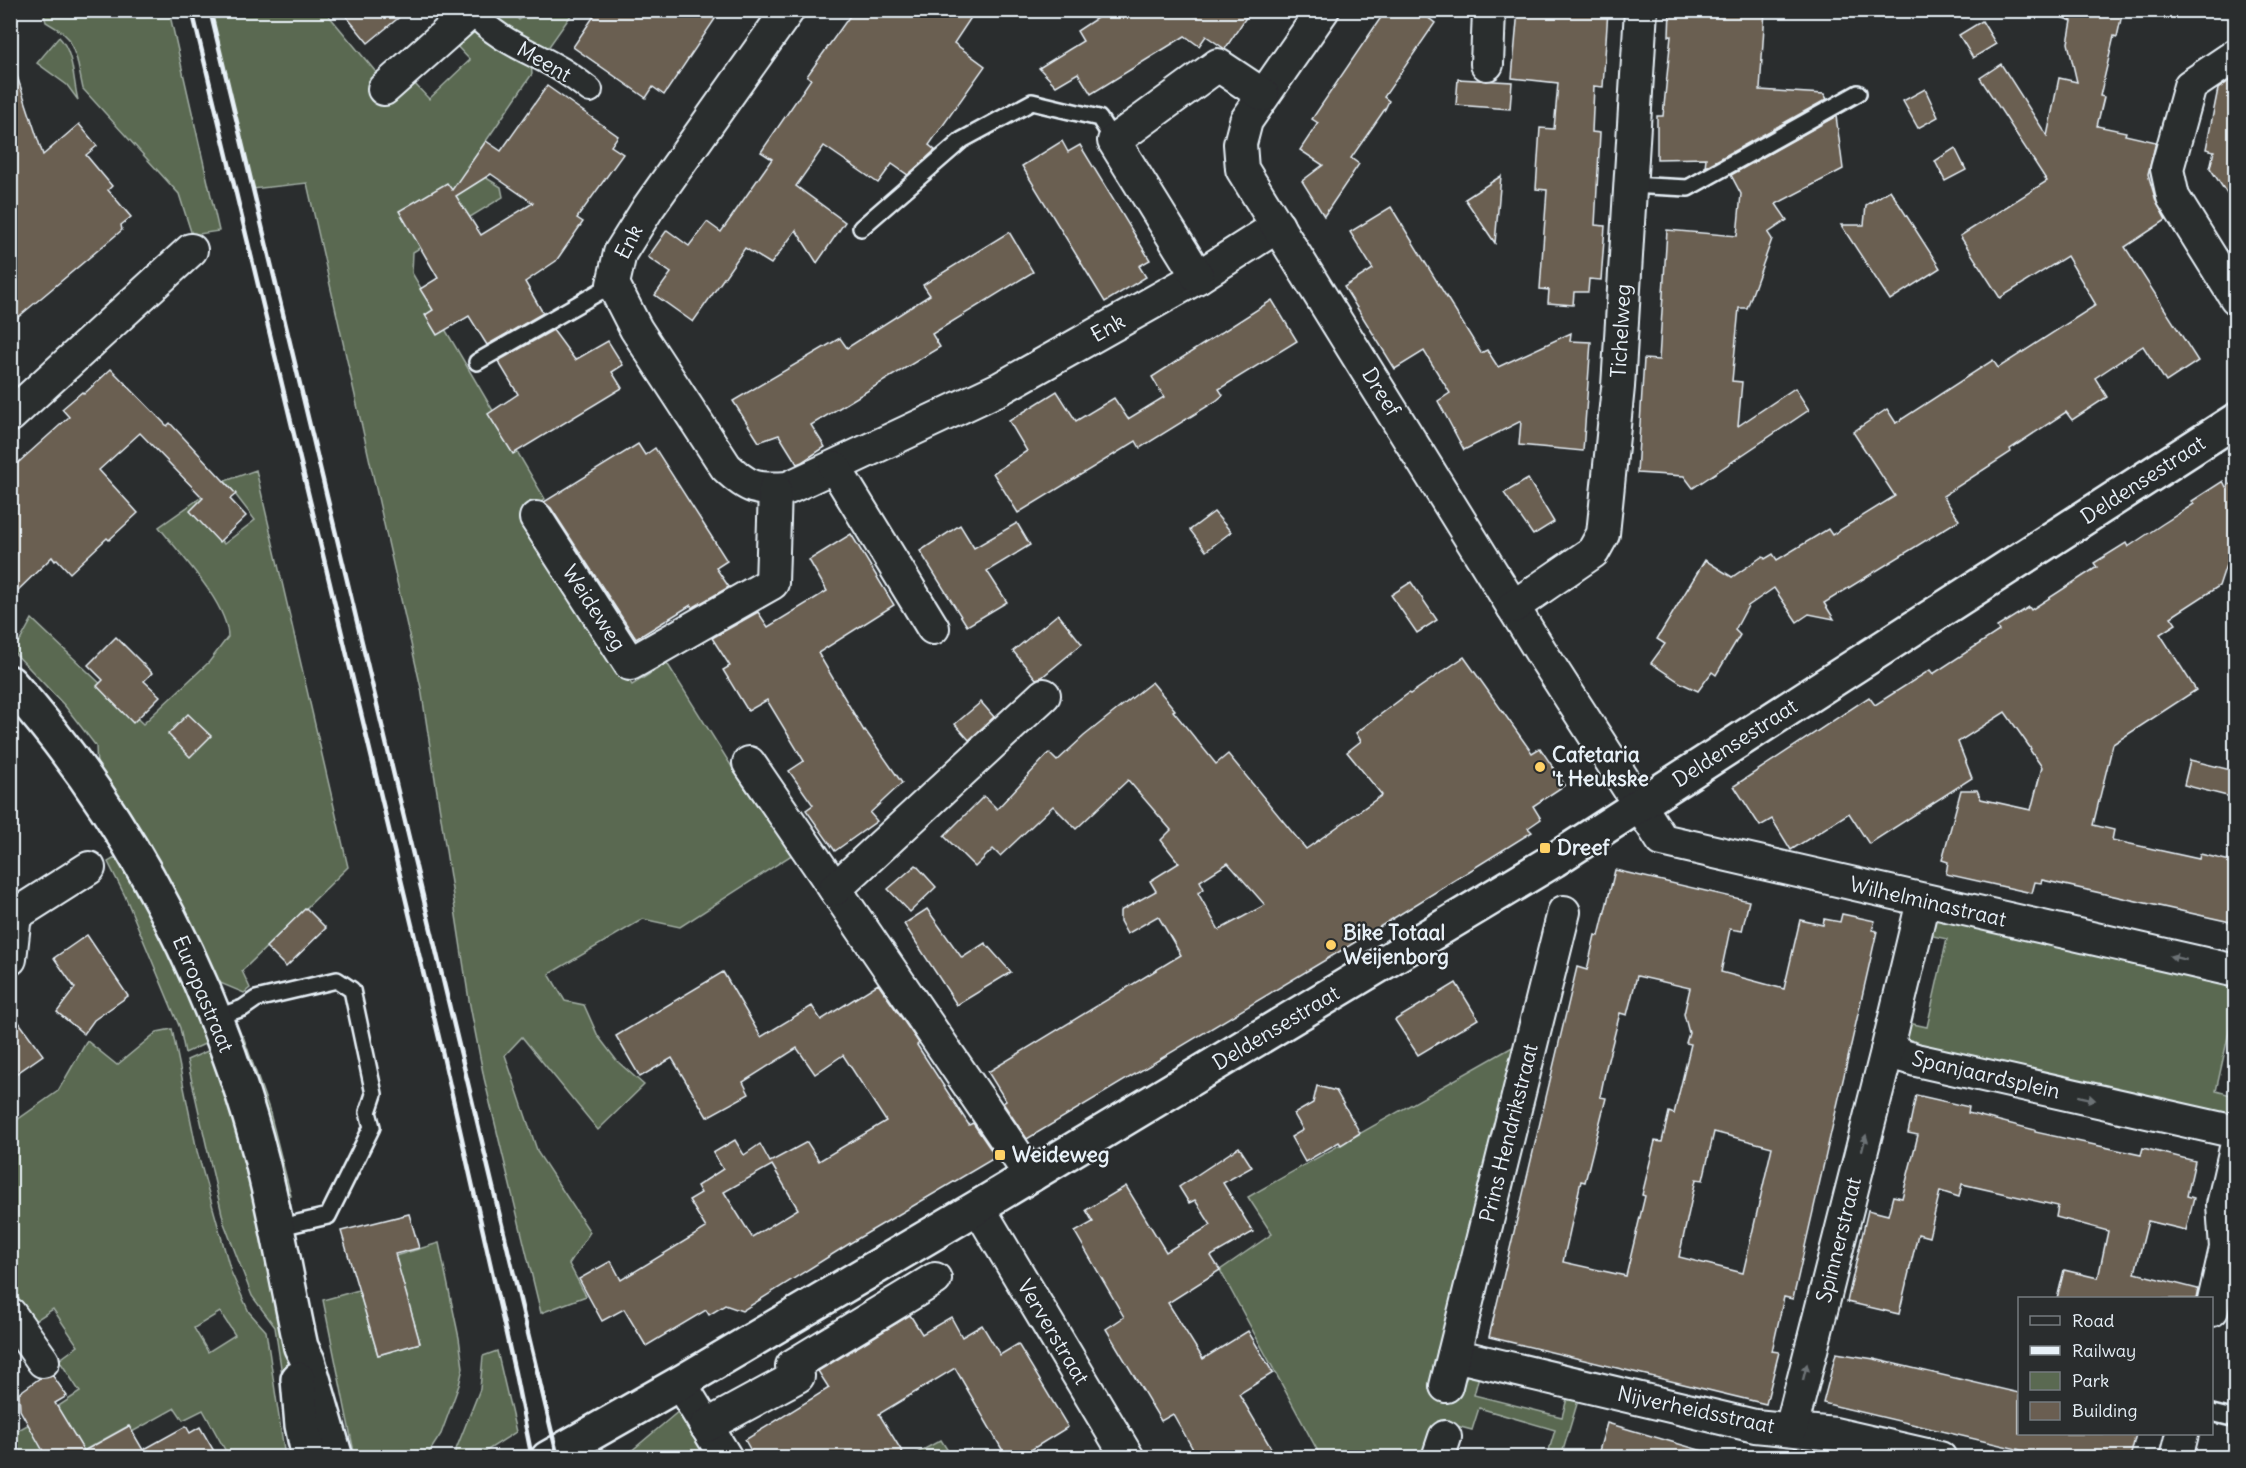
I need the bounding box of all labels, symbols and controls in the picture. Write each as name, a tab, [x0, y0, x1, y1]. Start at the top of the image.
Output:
street label: Meent	[512, 35, 576, 88]
street label: Enk	[609, 220, 649, 264]
street label: Tichelweg	[1605, 283, 1636, 379]
street label: Enk	[1086, 307, 1130, 348]
street label: Dreef	[1356, 362, 1407, 422]
street label: Deldensestraat	[2075, 429, 2210, 530]
street label: Weideweg	[557, 560, 632, 656]
street label: Deldensestraat	[1667, 692, 1802, 793]
place label: Cafetaria 't Heukske	[1552, 741, 1649, 792]
marker: Cafetaria 't Heukske	[1533, 760, 1547, 774]
place label: Dreef	[1557, 834, 1610, 861]
marker: Dreef	[1538, 841, 1552, 855]
street label: Wilhelminastraat	[1847, 870, 2009, 933]
place label: Bike Totaal Weijenborg	[1343, 919, 1449, 970]
street label: Europastraat	[167, 931, 240, 1056]
marker: Bike Totaal Weijenborg	[1324, 938, 1338, 952]
one-way arrow	[2169, 953, 2188, 963]
street label: Deldensestraat	[1207, 979, 1344, 1076]
street label: Prins Hendrikstraat	[1473, 1041, 1544, 1225]
street label: Spanjaardsplein	[1909, 1044, 2063, 1105]
one-way arrow	[2078, 1094, 2097, 1104]
one-way arrow	[1860, 1134, 1869, 1152]
place label: Weideweg	[1012, 1141, 1109, 1168]
marker: Weideweg	[993, 1148, 1007, 1162]
street label: Spinnerstraat	[1810, 1174, 1867, 1305]
street label: Ververstraat	[1011, 1274, 1095, 1389]
legend	[2018, 1297, 2213, 1435]
text: Road	[2072, 1309, 2115, 1332]
text: Railway	[2072, 1339, 2136, 1362]
one-way arrow	[1801, 1363, 1811, 1382]
text: Park	[2072, 1369, 2109, 1392]
street label: Nijverheidsstraat	[1615, 1380, 1777, 1439]
text: Building	[2072, 1399, 2137, 1422]

